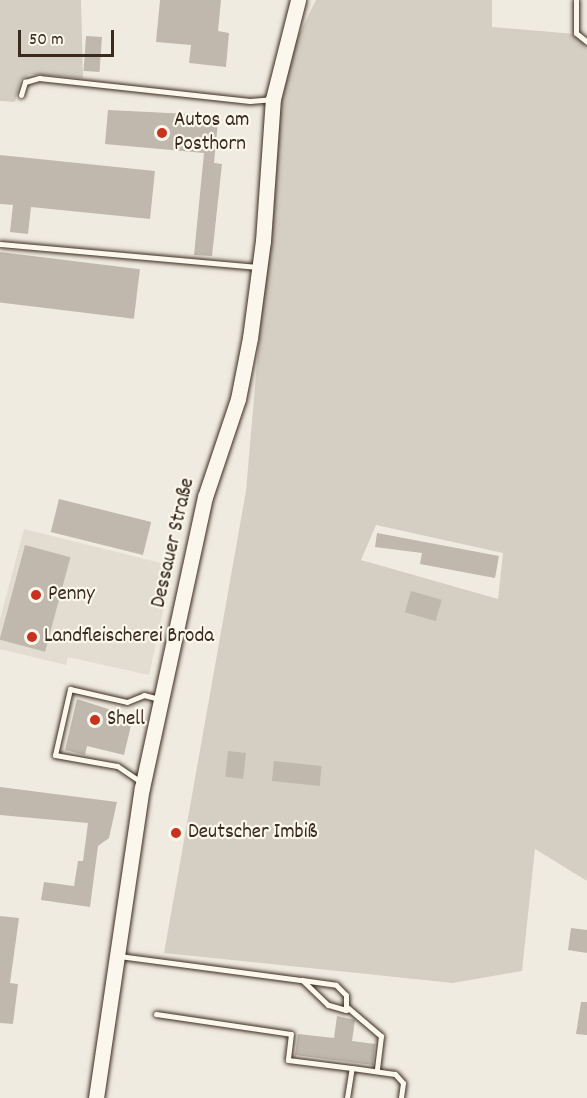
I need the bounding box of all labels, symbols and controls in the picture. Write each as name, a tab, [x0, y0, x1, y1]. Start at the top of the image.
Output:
scale bar	[21, 18, 117, 56]
text: 50 m	[29, 28, 64, 53]
place label: Autos am Posthorn	[174, 108, 250, 158]
marker: Autos am Posthorn	[155, 126, 169, 140]
street label: Dessauer Straße	[147, 476, 201, 610]
place label: Penny	[48, 582, 95, 608]
marker: Penny	[29, 588, 43, 602]
place label: Landfleischerei Broda	[44, 624, 214, 650]
marker: Landfleischerei Broda	[25, 630, 39, 644]
place label: Shell	[107, 707, 145, 733]
marker: Shell	[88, 713, 102, 727]
place label: Deutscher Imbiß	[188, 820, 317, 846]
marker: Deutscher Imbiß	[169, 826, 183, 840]

